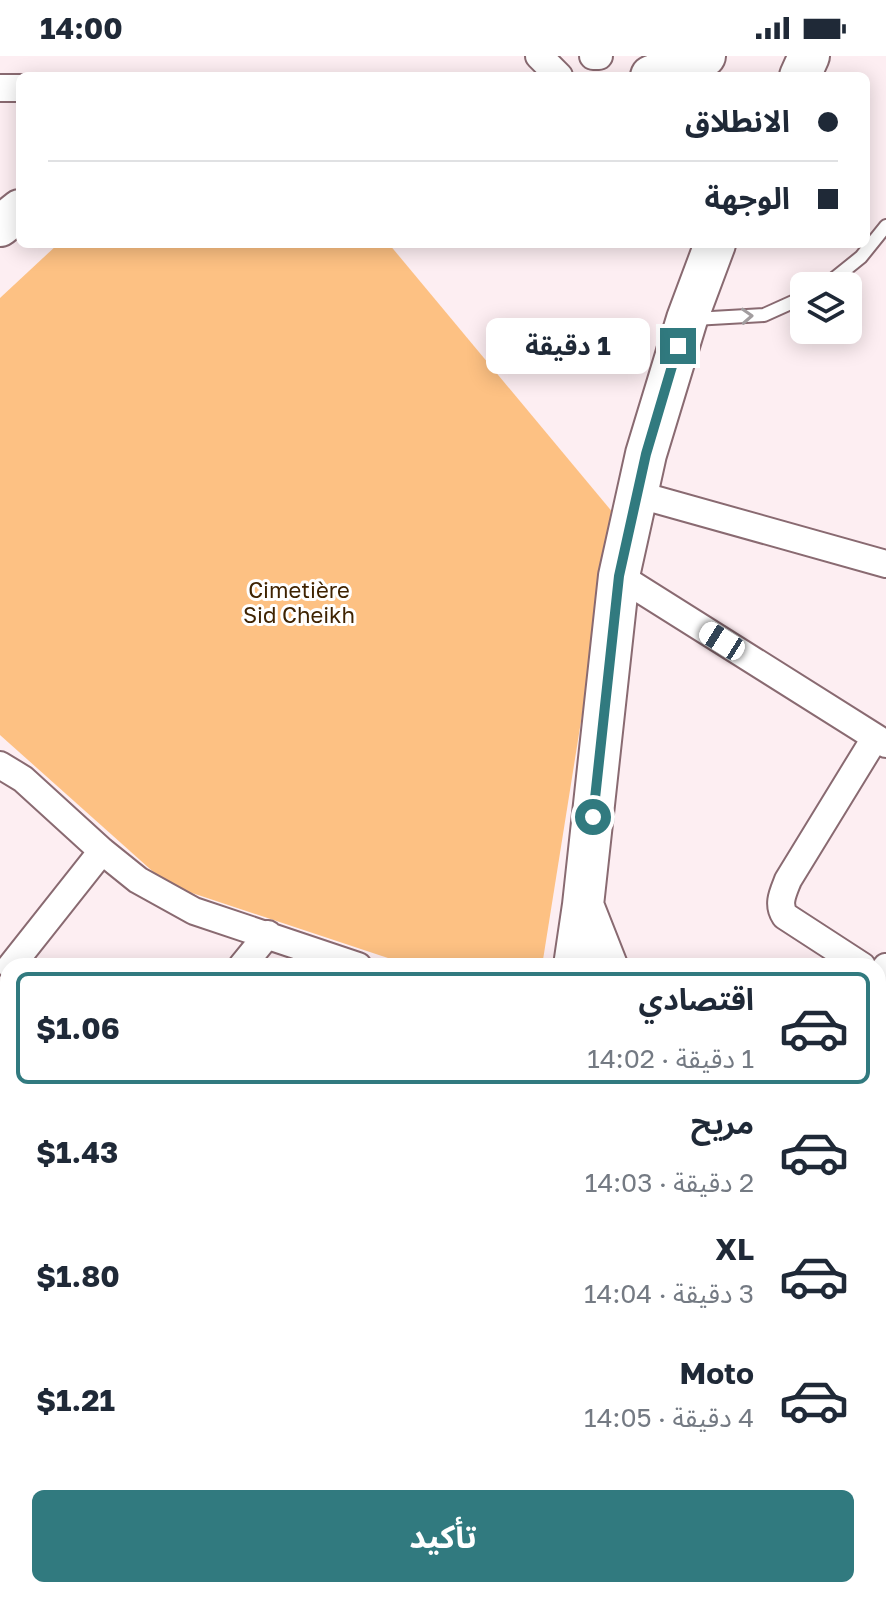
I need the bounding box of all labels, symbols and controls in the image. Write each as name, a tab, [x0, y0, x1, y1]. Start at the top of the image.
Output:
text: 14:00	[40, 10, 123, 46]
text: الانطلاق	[685, 103, 790, 139]
text: الوجهة	[705, 180, 790, 216]
map controls	[790, 272, 862, 344]
button: layers	[790, 272, 862, 344]
one-way arrow	[741, 308, 754, 325]
callout: 1 دقيقة	[486, 318, 650, 374]
route end	[660, 328, 696, 364]
text: 1 دقيقة	[525, 330, 611, 361]
park label: Cimetière Sid Cheikh	[243, 576, 355, 628]
car	[695, 618, 749, 664]
route start	[575, 799, 611, 835]
text: اقتصادي	[639, 981, 754, 1017]
icon: car	[778, 992, 850, 1064]
text: $1.06	[36, 1010, 120, 1046]
text: 1 دقيقة · 14:02	[587, 1043, 754, 1074]
text: مريح	[691, 1105, 754, 1141]
icon: car	[778, 1116, 850, 1188]
text: $1.43	[36, 1134, 118, 1170]
text: 2 دقيقة · 14:03	[585, 1167, 754, 1198]
text: XL	[715, 1231, 754, 1267]
icon: car	[778, 1240, 850, 1312]
text: $1.80	[36, 1258, 120, 1294]
text: 3 دقيقة · 14:04	[584, 1278, 754, 1309]
text: Moto	[679, 1355, 754, 1391]
icon: car	[778, 1364, 850, 1436]
text: $1.21	[36, 1382, 115, 1418]
text: 4 دقيقة · 14:05	[584, 1402, 754, 1433]
button: تأكيد	[32, 1490, 854, 1582]

